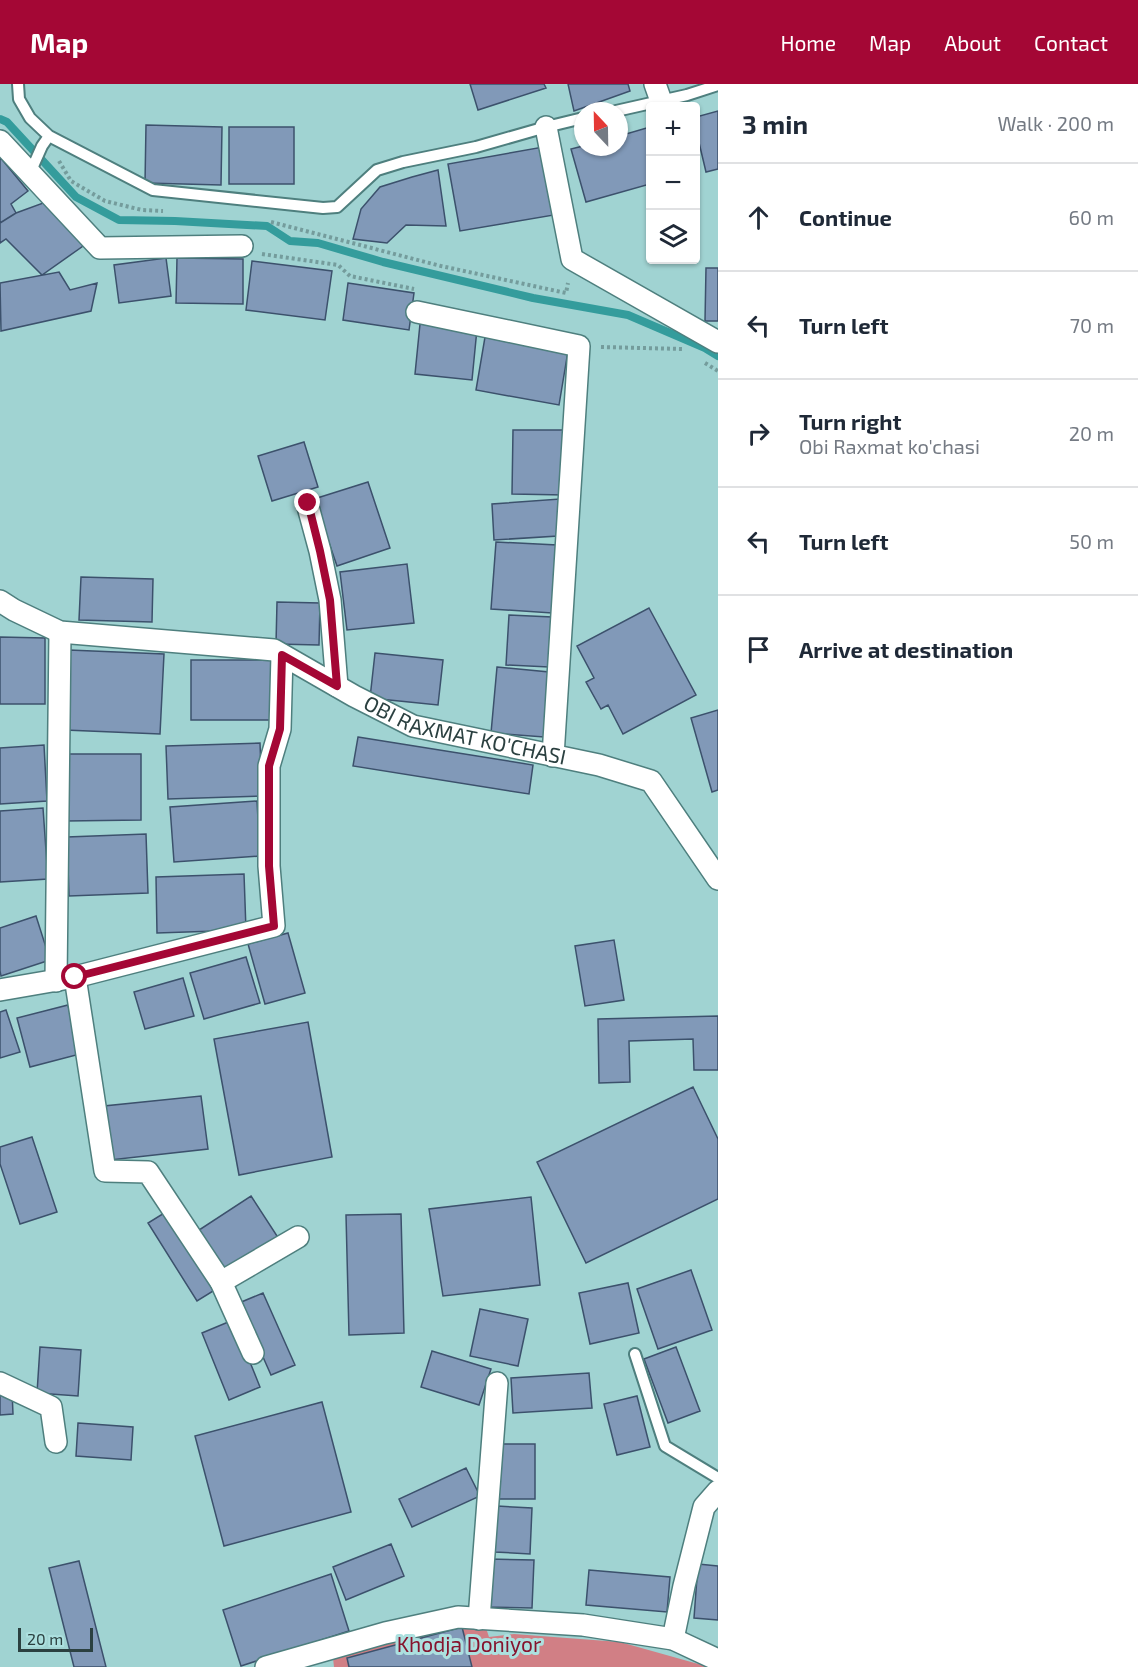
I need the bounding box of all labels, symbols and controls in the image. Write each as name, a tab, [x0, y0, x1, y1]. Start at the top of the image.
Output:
text: Map	[30, 25, 88, 59]
text: Home	[780, 30, 836, 55]
text: Map	[869, 30, 911, 55]
text: About	[944, 30, 1001, 55]
text: Contact	[1034, 30, 1108, 55]
north arrow	[574, 102, 628, 156]
map controls	[646, 102, 700, 264]
button: +	[646, 102, 700, 156]
text: 3 min	[742, 108, 808, 139]
text: Walk · 200 m	[997, 111, 1114, 135]
button: −	[646, 156, 700, 210]
icon: ahead	[742, 201, 775, 234]
text: Continue	[799, 204, 892, 230]
text: 60 m	[1069, 205, 1114, 229]
button: layers	[646, 210, 700, 264]
icon: left	[742, 309, 775, 342]
text: Turn left	[799, 312, 888, 338]
text: 70 m	[1070, 313, 1114, 337]
text: Turn right	[799, 408, 901, 434]
icon: right	[742, 417, 775, 450]
text: 20 m	[1069, 421, 1114, 445]
text: Obi Raxmat ko'chasi	[799, 434, 980, 458]
route end	[294, 489, 320, 515]
icon: left	[742, 525, 775, 558]
text: Turn left	[799, 528, 888, 554]
text: 50 m	[1069, 529, 1114, 553]
icon: arrive	[742, 633, 775, 666]
text: Arrive at destination	[799, 636, 1013, 662]
street label: OBI RAXMAT KO'CHASI	[360, 689, 568, 769]
route start	[61, 963, 87, 989]
scale bar	[18, 1625, 93, 1652]
text: 20 m	[27, 1629, 63, 1648]
park label: Khodja Doniyor	[397, 1631, 542, 1657]

